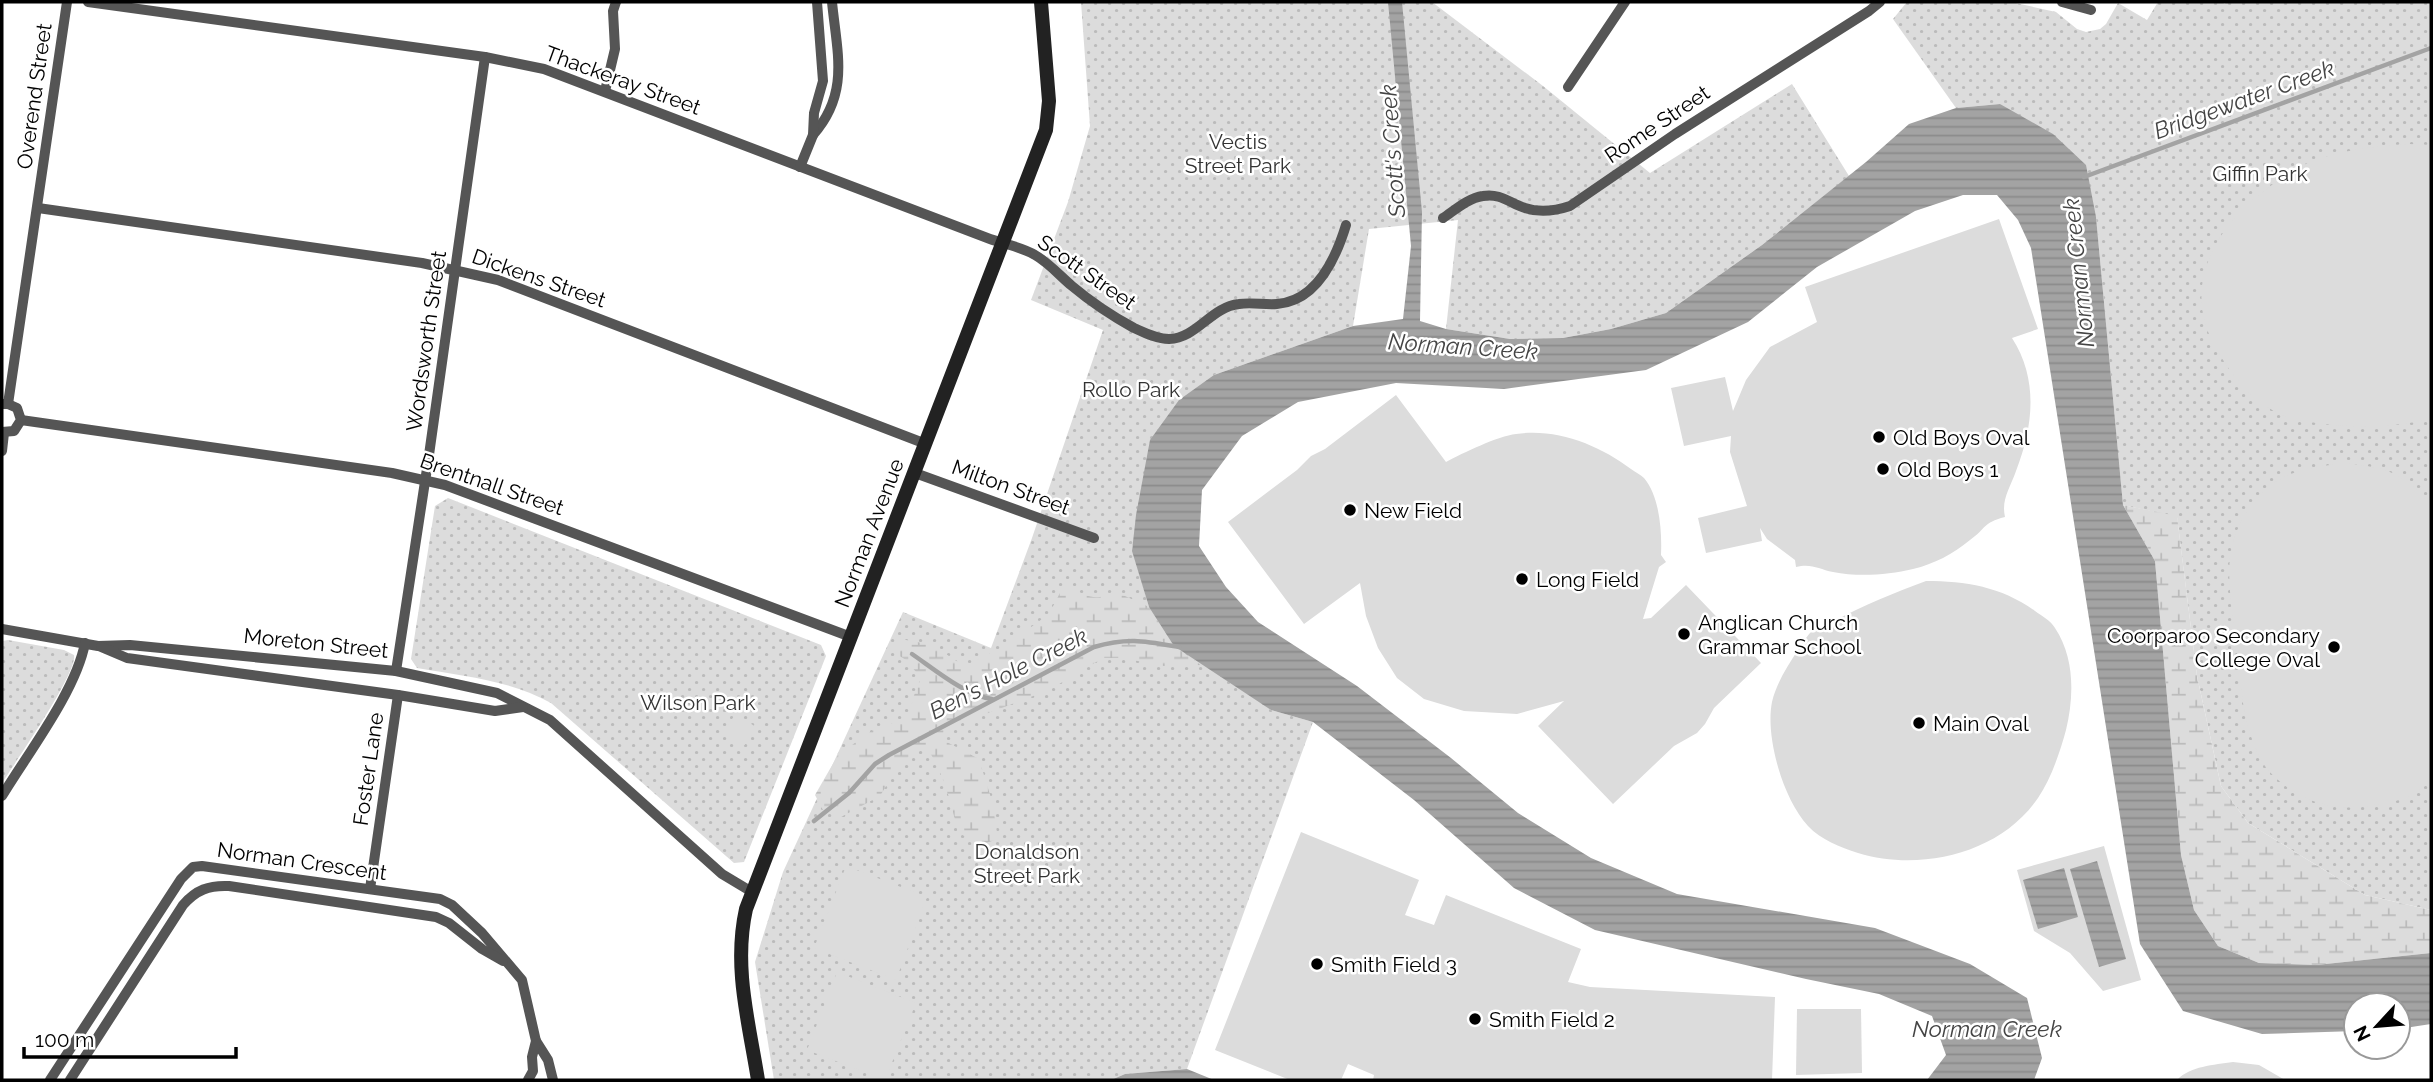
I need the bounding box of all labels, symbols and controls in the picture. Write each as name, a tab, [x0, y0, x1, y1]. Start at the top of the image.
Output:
street label: Overend Street	[11, 21, 57, 171]
street label: Thackeray Street	[542, 40, 704, 120]
water label: Bridgewater Creek	[2150, 54, 2338, 144]
street label: Rome Street	[1600, 80, 1714, 168]
water label: Scott's Creek	[1374, 83, 1410, 220]
park label: Vectis Street Park	[1185, 129, 1291, 178]
park label: Giffin Park	[2212, 161, 2308, 186]
water label: Norman Creek	[2057, 197, 2099, 349]
street label: Scott Street	[1033, 229, 1141, 315]
street label: Dickens Street	[469, 243, 609, 313]
street label: Wordsworth Street	[401, 249, 451, 433]
water label: Norman Creek	[1387, 327, 1539, 365]
park label: Rollo Park	[1082, 377, 1180, 402]
place label: Old Boys Oval	[1893, 425, 2030, 450]
marker: Old Boys Oval	[1871, 429, 1887, 445]
street label: Brentnall Street	[417, 448, 567, 520]
street label: Milton Street	[949, 454, 1073, 520]
street label: Norman Avenue	[829, 455, 909, 611]
place label: Old Boys 1	[1897, 457, 1999, 482]
marker: Old Boys 1	[1875, 461, 1891, 477]
place label: New Field	[1364, 498, 1462, 523]
marker: New Field	[1342, 502, 1358, 518]
place label: Long Field	[1536, 567, 1639, 592]
marker: Long Field	[1514, 571, 1530, 587]
place label: Anglican Church Grammar School	[1698, 610, 1862, 659]
water label: Ben's Hole Creek	[925, 622, 1091, 724]
street label: Moreton Street	[243, 623, 389, 663]
place label: Coorparoo Secondary College Oval	[2107, 623, 2320, 672]
marker: Anglican Church Grammar School	[1676, 626, 1692, 642]
marker: Coorparoo Secondary College Oval	[2326, 639, 2342, 655]
park label: Wilson Park	[640, 690, 756, 715]
street label: Foster Lane	[348, 711, 388, 827]
place label: Main Oval	[1933, 711, 2029, 736]
marker: Main Oval	[1911, 715, 1927, 731]
street label: Norman Crescent	[216, 837, 388, 885]
park label: Donaldson Street Park	[974, 839, 1080, 888]
place label: Smith Field 3	[1331, 952, 1457, 977]
marker: Smith Field 3	[1309, 956, 1325, 972]
north arrow	[2342, 991, 2412, 1061]
place label: Smith Field 2	[1489, 1007, 1615, 1032]
marker: Smith Field 2	[1467, 1011, 1483, 1027]
water label: Norman Creek	[1912, 1015, 2062, 1042]
scale bar	[24, 1016, 236, 1060]
text: N	[2349, 1022, 2375, 1045]
text: 100 m	[35, 1027, 94, 1052]

